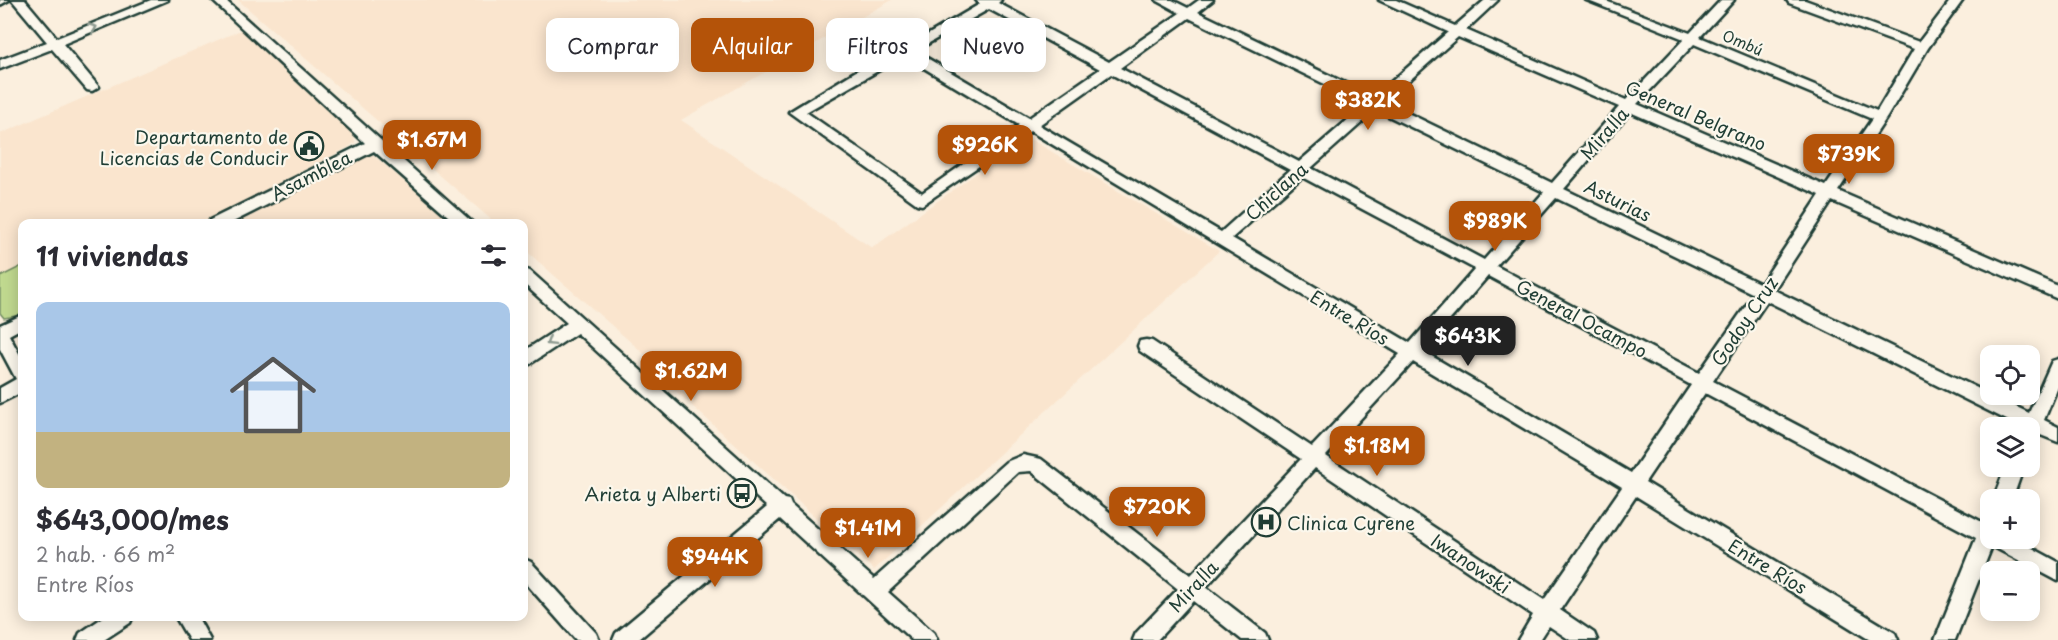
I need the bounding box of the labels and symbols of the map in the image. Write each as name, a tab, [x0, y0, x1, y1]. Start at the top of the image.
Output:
one-way arrow	[87, 23, 98, 35]
street label: Ombú	[1719, 23, 1767, 61]
street label: General Belgrano	[1621, 73, 1771, 157]
pin: $382K	[1326, 80, 1410, 131]
street label: Miralla	[1573, 100, 1635, 165]
pin: $1.67M	[383, 120, 481, 171]
place label: Departamento de Licencias de Conducir	[100, 123, 289, 171]
pin: $926K	[943, 125, 1027, 176]
public building icon: Departamento de Licencias de Conducir	[293, 130, 325, 162]
pin: $739K	[1807, 134, 1891, 185]
street label: Asamblea	[266, 143, 357, 207]
street label: Chiclana	[1239, 155, 1314, 227]
street label: Asturias	[1580, 172, 1656, 228]
pin: $989K	[1453, 201, 1537, 252]
street label: Godoy Cruz	[1704, 270, 1784, 371]
street label: General Ocampo	[1512, 272, 1652, 364]
street label: Entre Ríos	[1305, 283, 1395, 351]
pin: $643K	[1426, 316, 1510, 367]
one-way arrow	[546, 335, 557, 346]
pin: $1.62M	[642, 351, 740, 402]
pin: $1.18M	[1328, 426, 1426, 477]
bus stop icon: Arieta y Alberti	[726, 477, 758, 509]
place label: Arieta y Alberti	[585, 480, 721, 507]
pin: $720K	[1115, 487, 1199, 538]
hospital icon: Clinica Cyrene	[1250, 506, 1282, 538]
pin: $1.41M	[819, 508, 917, 559]
place label: Clinica Cyrene	[1287, 509, 1415, 536]
street label: Iwanowski	[1426, 526, 1516, 600]
street label: Entre Ríos	[1723, 532, 1813, 600]
pin: $944K	[673, 537, 757, 588]
street label: Miralla	[1162, 554, 1225, 618]

